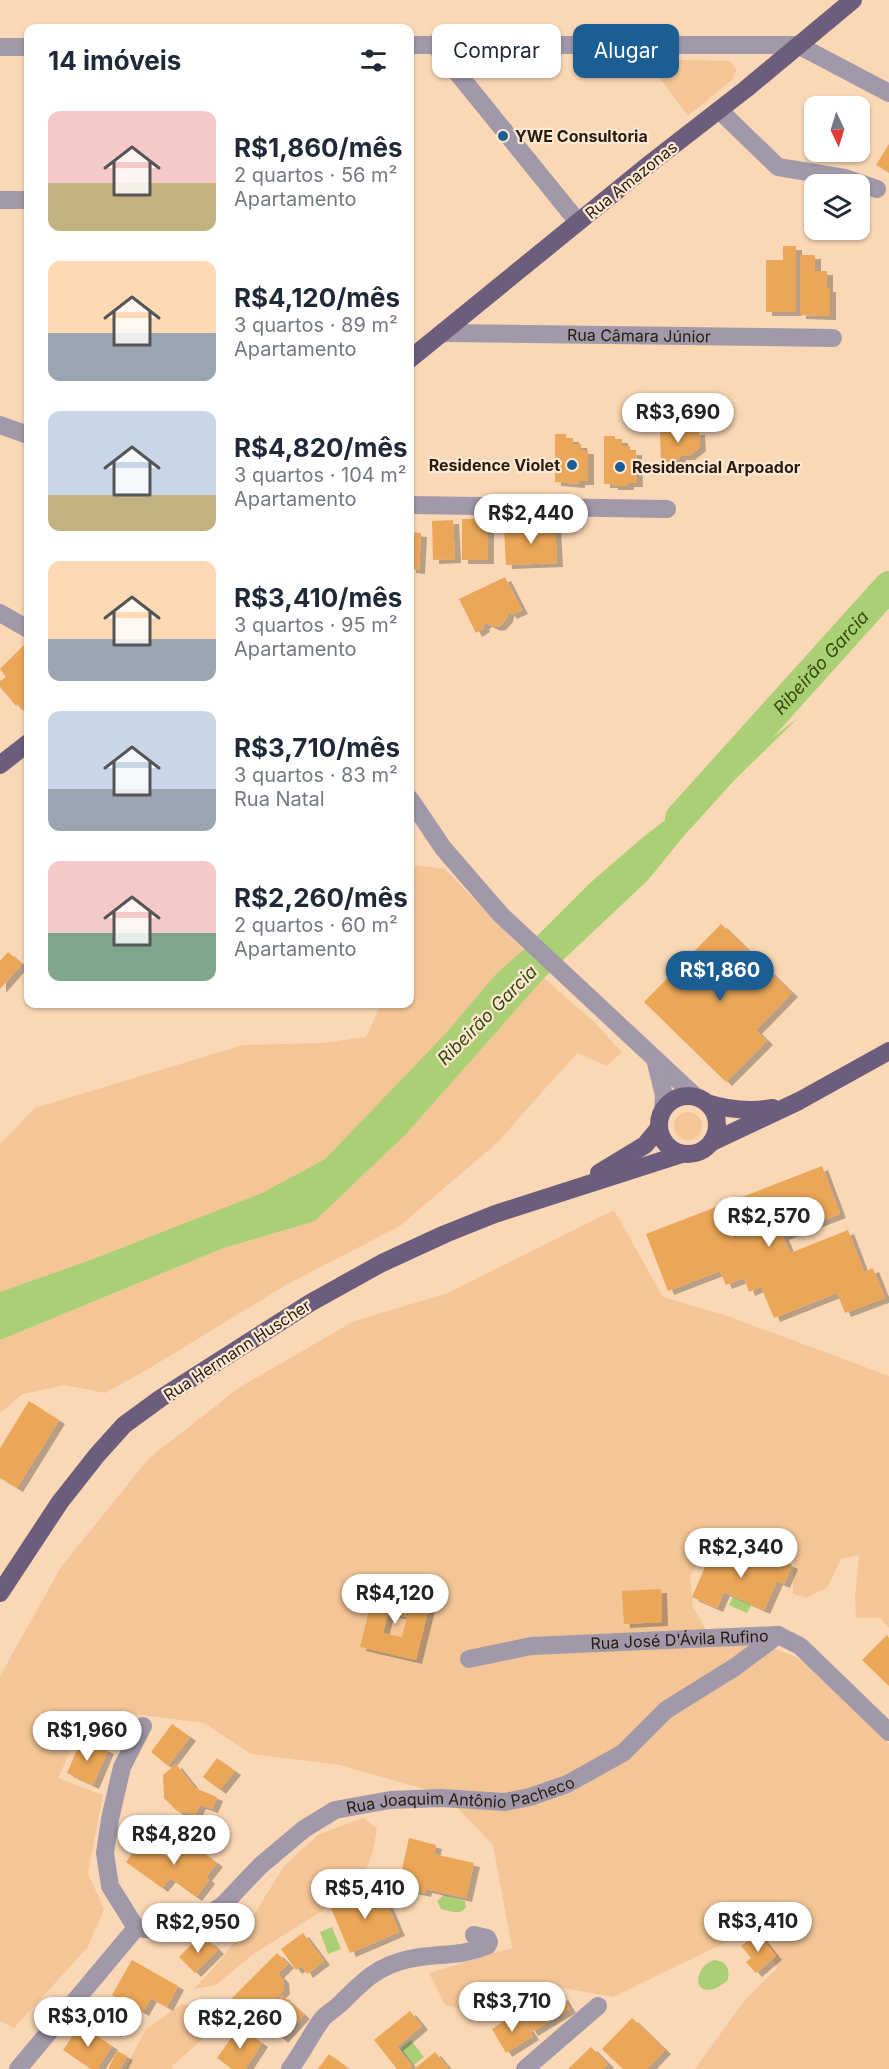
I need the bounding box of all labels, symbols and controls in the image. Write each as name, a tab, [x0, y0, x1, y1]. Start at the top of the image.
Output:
chip: Comprar	[432, 24, 561, 78]
chip: Alugar	[573, 24, 679, 78]
icon: filters	[357, 44, 390, 77]
text: 14 imóveis	[48, 45, 181, 76]
north arrow	[804, 96, 870, 162]
map controls	[804, 96, 870, 240]
place label: YWE Consultoria	[515, 126, 648, 146]
marker: YWE Consultoria	[496, 129, 510, 143]
text: R$1,860/mês	[234, 132, 402, 163]
icon: home	[96, 135, 168, 207]
street label: Rua Amazonas	[581, 137, 681, 223]
text: 2 quartos · 56 m²	[234, 163, 397, 187]
button: layers	[804, 174, 870, 240]
text: Apartamento	[234, 187, 357, 211]
text: R$4,120/mês	[234, 282, 400, 313]
icon: home	[96, 285, 168, 357]
text: 3 quartos · 89 m²	[234, 313, 398, 337]
street label: Rua Câmara Júnior	[567, 325, 711, 346]
text: Apartamento	[234, 337, 357, 361]
pin: R$3,690	[623, 393, 733, 444]
text: R$3,690	[636, 400, 720, 424]
text: R$4,820/mês	[234, 432, 407, 463]
icon: home	[96, 435, 168, 507]
place label: Residence Violet	[429, 455, 560, 475]
place label: Residencial Arpoador	[632, 457, 801, 477]
marker: Residence Violet	[565, 458, 579, 472]
marker: Residencial Arpoador	[613, 460, 627, 474]
text: 3 quartos · 104 m²	[234, 463, 407, 487]
text: Apartamento	[234, 487, 357, 511]
pin: R$2,440	[476, 494, 586, 545]
text: R$2,440	[488, 501, 574, 525]
text: R$3,410/mês	[234, 582, 402, 613]
icon: home	[96, 585, 168, 657]
water label: Ribeirão Garcia	[769, 606, 873, 718]
text: 3 quartos · 95 m²	[234, 613, 398, 637]
text: Apartamento	[234, 637, 357, 661]
text: R$3,710/mês	[234, 732, 400, 763]
icon: home	[96, 735, 168, 807]
text: 3 quartos · 83 m²	[234, 763, 398, 787]
text: Rua Natal	[234, 787, 325, 811]
text: R$2,260/mês	[234, 882, 408, 913]
icon: home	[96, 885, 168, 957]
text: 2 quartos · 60 m²	[234, 913, 398, 937]
text: Apartamento	[234, 937, 357, 961]
pin: R$1,860	[665, 951, 775, 1002]
text: R$1,860	[680, 958, 760, 982]
water label: Ribeirão Garcia	[433, 961, 541, 1069]
pin: R$2,570	[714, 1197, 824, 1248]
text: R$2,570	[728, 1204, 810, 1228]
street label: Rua Hermann Huscher	[160, 1295, 314, 1405]
pin: R$2,340	[686, 1528, 796, 1579]
text: R$2,340	[699, 1535, 783, 1559]
pin: R$4,120	[340, 1574, 450, 1625]
text: R$4,120	[356, 1581, 434, 1605]
street label: Rua José D'Ávila Rufino	[590, 1625, 769, 1653]
pin: R$1,960	[32, 1711, 142, 1762]
text: R$1,960	[47, 1718, 127, 1742]
street label: Rua Joaquim Antônio Pacheco	[345, 1772, 578, 1818]
pin: R$4,820	[119, 1815, 229, 1866]
text: R$4,820	[132, 1822, 216, 1846]
pin: R$5,410	[310, 1869, 420, 1920]
text: R$5,410	[325, 1876, 405, 1900]
pin: R$3,410	[703, 1902, 813, 1953]
pin: R$2,950	[143, 1903, 253, 1954]
text: R$3,410	[718, 1909, 798, 1933]
text: R$2,950	[156, 1910, 240, 1934]
pin: R$3,710	[457, 1982, 567, 2033]
text: R$3,710	[473, 1989, 551, 2013]
pin: R$3,010	[33, 1997, 143, 2048]
pin: R$2,260	[185, 1999, 295, 2050]
text: R$3,010	[48, 2004, 128, 2028]
text: R$2,260	[198, 2006, 282, 2030]

